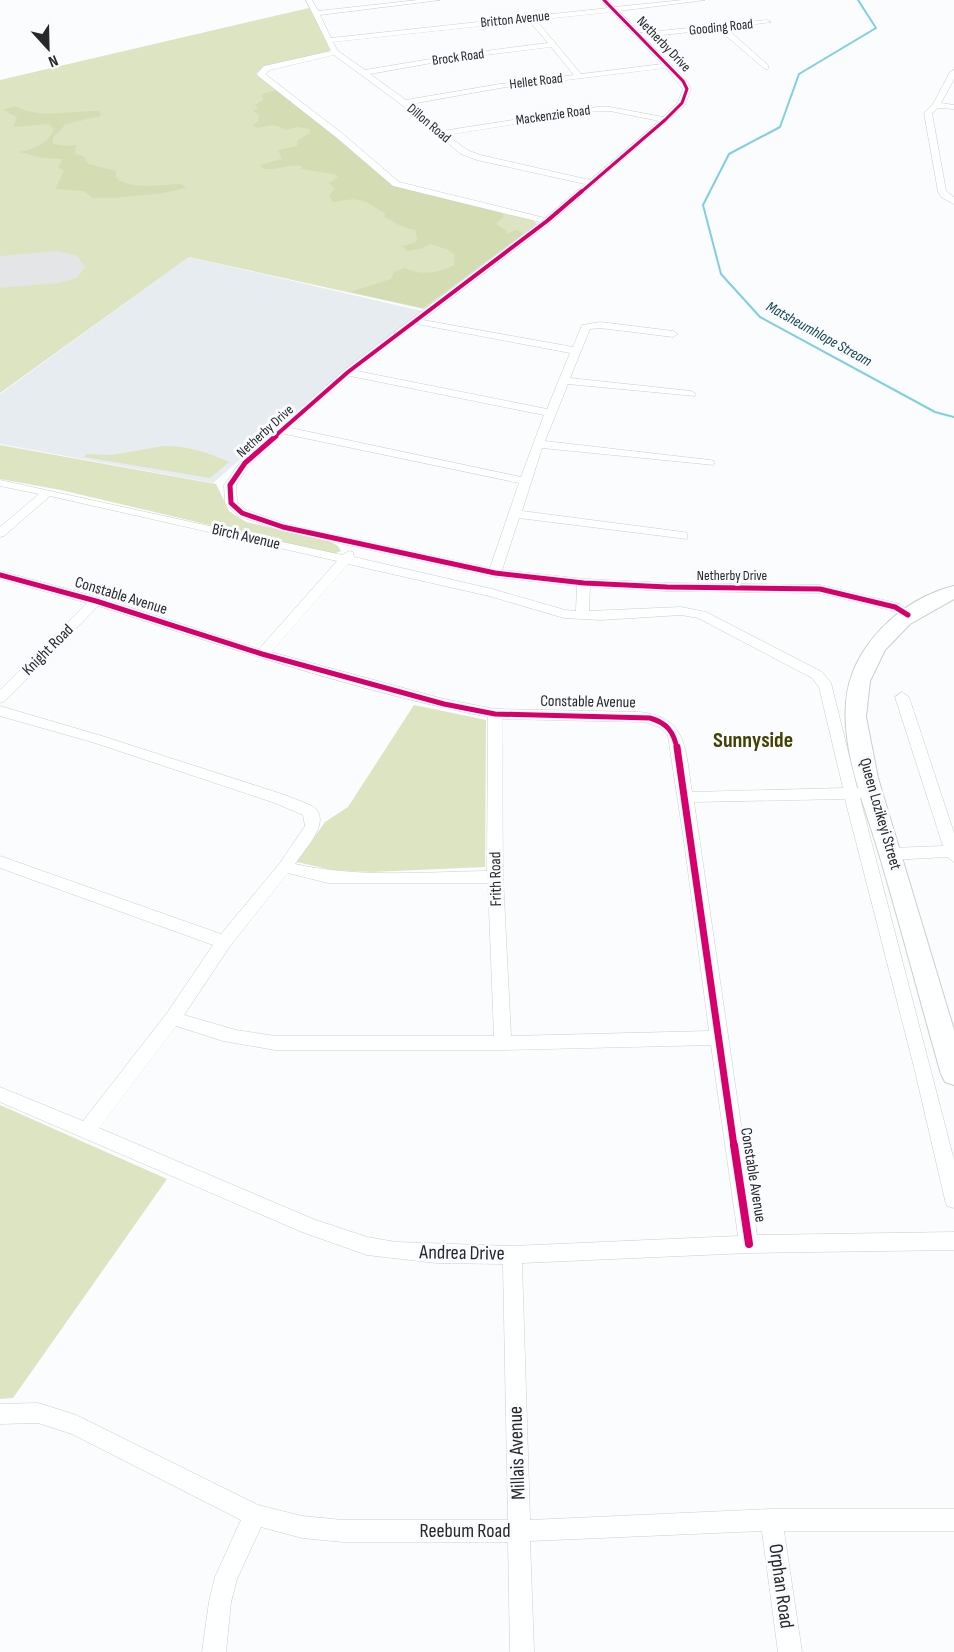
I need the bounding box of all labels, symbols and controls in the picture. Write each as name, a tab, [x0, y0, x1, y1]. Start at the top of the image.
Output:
street label: Britton Avenue	[480, 7, 550, 31]
street label: Netherby Drive	[633, 13, 695, 75]
street label: Gooding Road	[688, 15, 754, 39]
north arrow	[18, 18, 78, 78]
street label: Brock Road	[431, 45, 485, 69]
text: N	[46, 50, 61, 71]
street label: Hellet Road	[508, 69, 564, 93]
street label: Dillon Road	[404, 100, 455, 146]
street label: Mackenzie Road	[515, 101, 591, 129]
water label: Matsheumhlope Stream	[763, 297, 876, 371]
street label: Netherby Drive	[233, 401, 297, 461]
street label: Birch Avenue	[210, 520, 282, 554]
street label: Netherby Drive	[697, 567, 767, 584]
street label: Constable Avenue	[73, 573, 169, 619]
street label: Knight Road	[19, 621, 77, 679]
street label: Constable Avenue	[540, 692, 636, 712]
district label: Sunnyside	[713, 727, 793, 754]
street label: Queen Lozikeyi Street	[855, 756, 905, 872]
street label: Frith Road	[486, 852, 506, 906]
street label: Constable Avenue	[736, 1126, 770, 1224]
street label: Andrea Drive	[418, 1240, 505, 1266]
street label: Millais Avenue	[503, 1406, 531, 1500]
street label: Reebum Road	[419, 1519, 511, 1543]
street label: Orphan Road	[763, 1542, 799, 1630]

